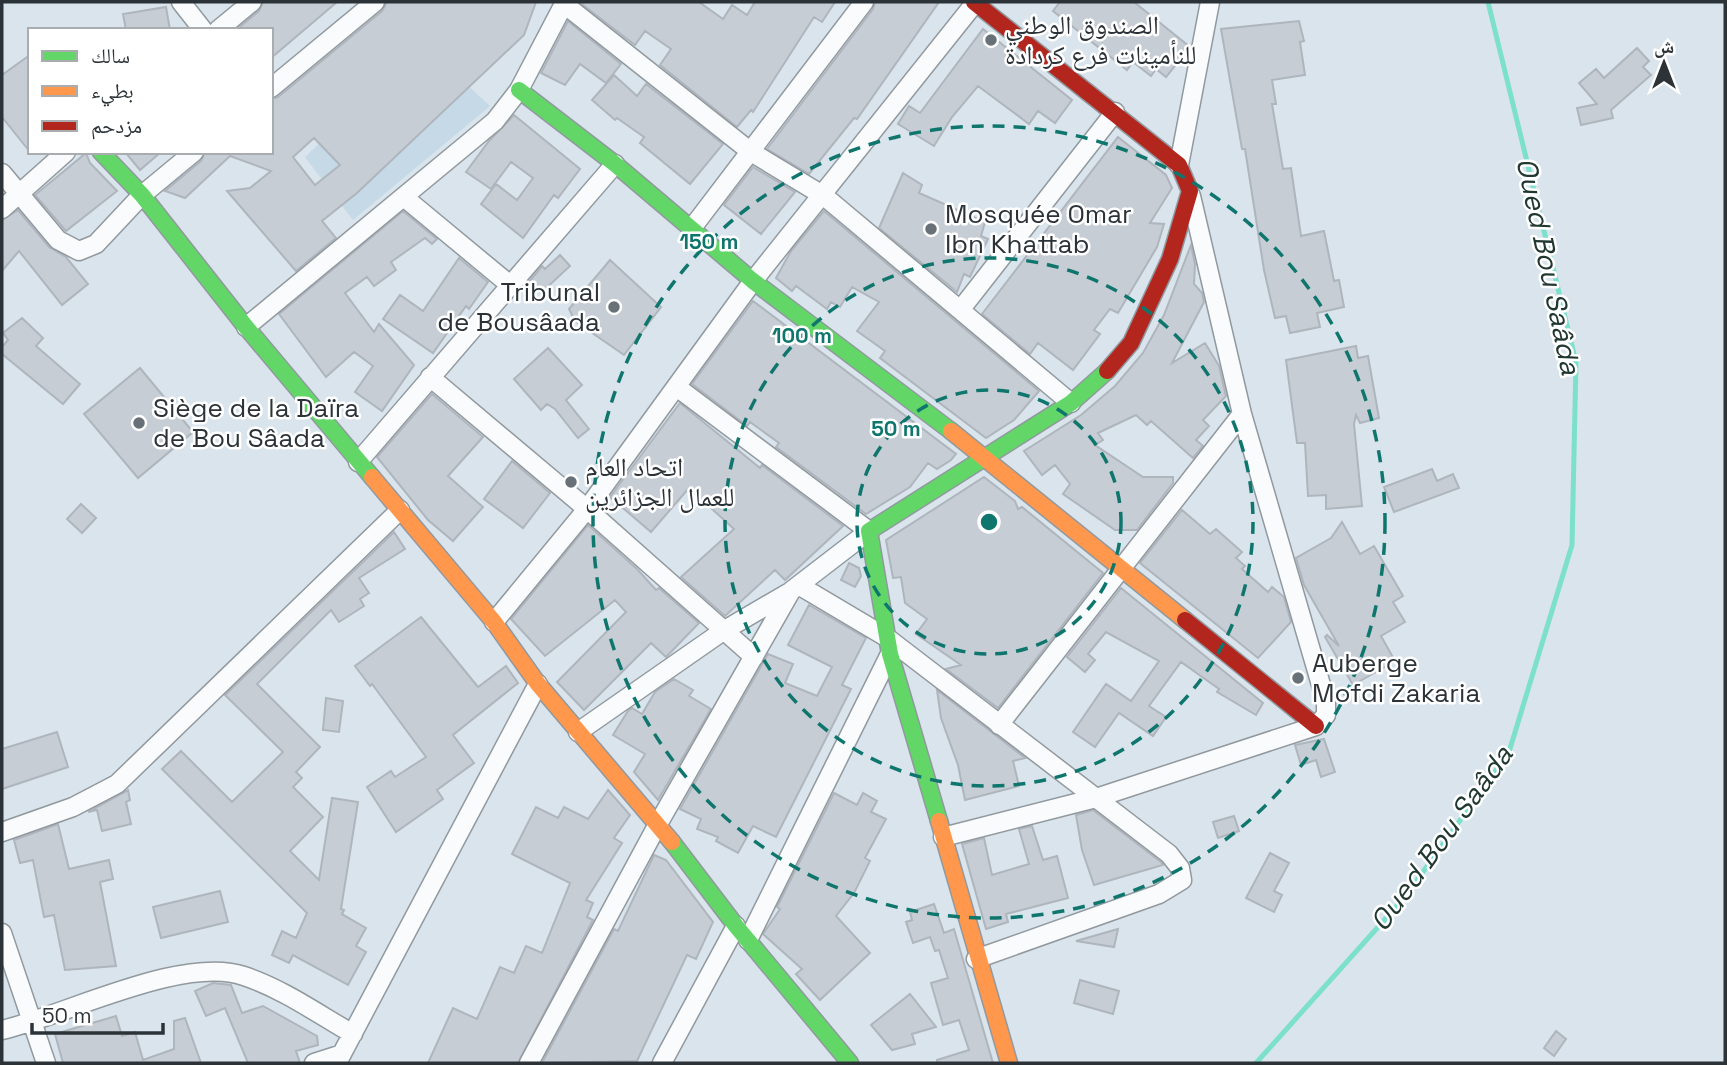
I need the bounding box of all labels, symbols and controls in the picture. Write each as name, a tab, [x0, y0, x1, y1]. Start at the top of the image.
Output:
place label: الصندوق الوطني للنأمينات فرع كردادة	[1005, 8, 1197, 72]
legend	[28, 28, 273, 154]
north arrow	[1629, 28, 1699, 98]
marker: الصندوق الوطني للنأمينات فرع كردادة	[983, 32, 999, 48]
text: ش	[1654, 34, 1674, 59]
text: سالك	[91, 42, 130, 69]
text: بطيء	[91, 77, 134, 107]
text: مزدحم	[91, 112, 142, 140]
water label: Oued Bou Saâda	[1508, 154, 1590, 379]
place label: Mosquée Omar Ibn Khattab	[945, 197, 1132, 261]
marker: Mosquée Omar Ibn Khattab	[923, 221, 939, 237]
text: 150 m	[680, 228, 738, 255]
place label: Tribunal de Bousâada	[437, 275, 600, 339]
marker: Tribunal de Bousâada	[606, 299, 622, 315]
text: 100 m	[772, 322, 832, 349]
place label: Siège de la Daïra de Bou Sâada	[153, 391, 359, 455]
marker: Siège de la Daïra de Bou Sâada	[131, 415, 147, 431]
text: 50 m	[871, 415, 921, 442]
place label: اتحاد العام للعمال الجزائرين	[585, 450, 735, 514]
marker: اتحاد العام للعمال الجزائرين	[563, 474, 579, 490]
centre of rings	[977, 510, 1001, 534]
place label: Auberge Mofdi Zakaria	[1312, 646, 1480, 710]
marker: Auberge Mofdi Zakaria	[1290, 670, 1306, 686]
water label: Oued Bou Saâda	[1362, 737, 1521, 938]
scale bar	[32, 992, 163, 1036]
text: 50 m	[42, 1002, 92, 1029]

